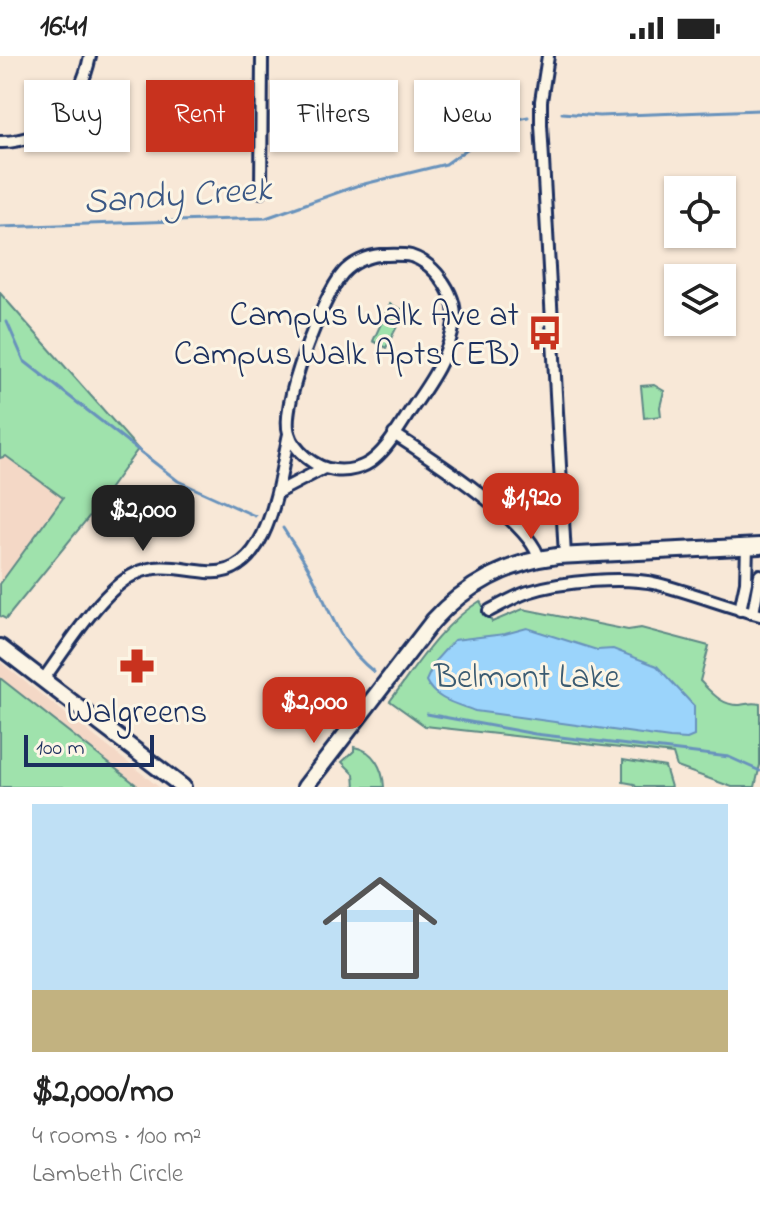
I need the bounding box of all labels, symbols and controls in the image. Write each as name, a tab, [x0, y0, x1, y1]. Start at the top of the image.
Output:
text: 16:41	[40, 6, 87, 50]
chip: Buy	[24, 80, 130, 152]
chip: Rent	[146, 80, 254, 152]
chip: Filters	[270, 80, 398, 152]
chip: New	[414, 80, 520, 152]
water label: Sandy Creek	[81, 164, 274, 230]
map controls	[664, 176, 736, 336]
button: locate	[664, 176, 736, 248]
button: layers	[664, 264, 736, 336]
place label: Campus Walk Ave at Campus Walk Apts (EB)	[174, 292, 519, 381]
bus stop icon: Campus Walk Ave at Campus Walk Apts (EB)	[526, 314, 564, 352]
pin: $1,920	[466, 473, 596, 541]
text: $1,920	[501, 480, 561, 518]
pin: $2,000	[78, 485, 208, 553]
text: $2,000	[110, 492, 176, 530]
pharmacy icon: Walgreens	[118, 647, 156, 685]
park label: Belmont Lake	[433, 654, 621, 704]
pin: $2,000	[249, 677, 379, 745]
text: $2,000	[281, 684, 347, 722]
place label: Walgreens	[67, 689, 207, 739]
scale bar	[24, 731, 154, 767]
text: 100 m	[36, 733, 85, 765]
icon: home	[308, 856, 452, 1000]
text: $2,000/mo	[32, 1068, 174, 1118]
text: 4 rooms · 100 m²	[32, 1118, 201, 1156]
text: Lambeth Circle	[32, 1156, 183, 1194]

